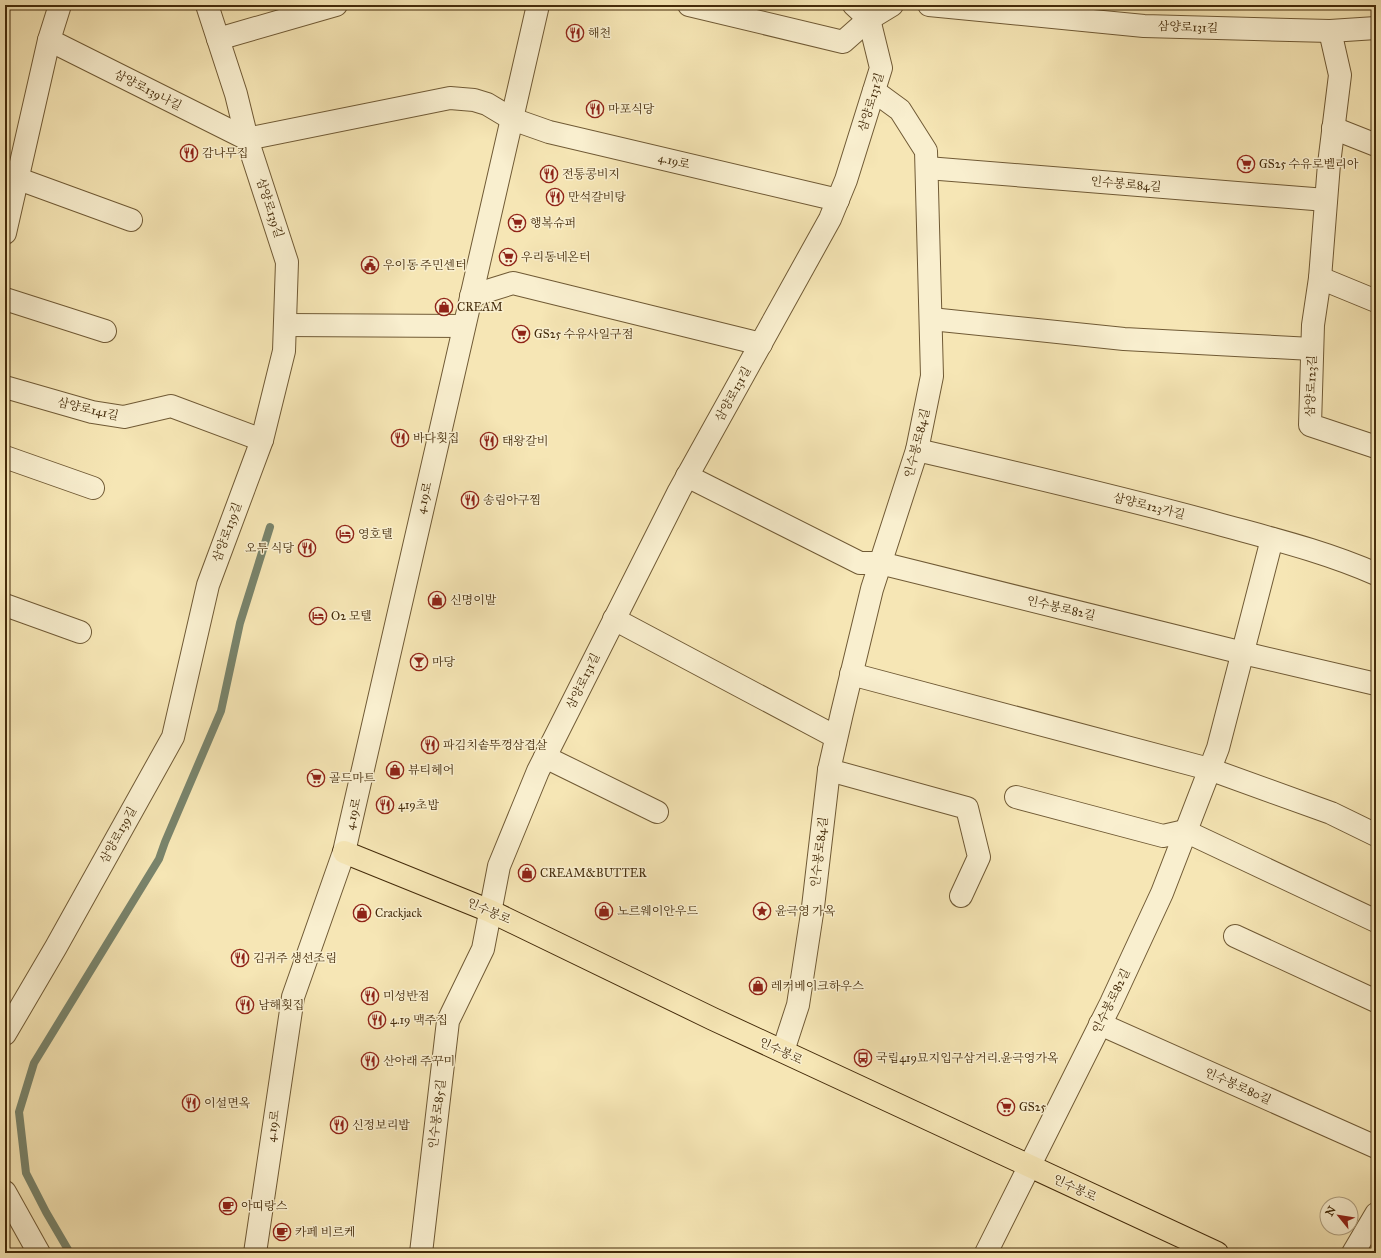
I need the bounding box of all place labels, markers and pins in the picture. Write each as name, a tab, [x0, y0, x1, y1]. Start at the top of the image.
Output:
restaurant icon: 해천	[565, 23, 585, 43]
place label: 해천	[588, 26, 611, 40]
restaurant icon: 마포식당	[585, 99, 605, 119]
place label: 마포식당	[608, 102, 655, 116]
restaurant icon: 감나무집	[179, 143, 199, 163]
place label: 감나무집	[202, 146, 248, 160]
supermarket icon: GS25 수유로벨리아	[1236, 154, 1256, 174]
place label: GS25 수유로벨리아	[1259, 157, 1359, 171]
restaurant icon: 전통콩비지	[539, 164, 559, 184]
place label: 전통콩비지	[562, 167, 620, 181]
restaurant icon: 만석갈비탕	[545, 187, 565, 207]
place label: 만석갈비탕	[568, 190, 626, 204]
supermarket icon: 행복슈퍼	[507, 213, 527, 233]
place label: 행복슈퍼	[530, 216, 576, 230]
supermarket icon: 우리동네온터	[498, 247, 518, 267]
place label: 우리동네온터	[521, 250, 591, 264]
public building icon: 우이동 주민센터	[360, 255, 380, 275]
place label: 우이동 주민센터	[383, 258, 467, 272]
shop icon: CREAM	[434, 297, 454, 317]
place label: CREAM	[457, 300, 503, 314]
supermarket icon: GS25 수유사일구점	[511, 324, 531, 344]
place label: GS25 수유사일구점	[534, 327, 633, 341]
restaurant icon: 바다횟집	[390, 428, 410, 448]
place label: 바다횟집	[413, 431, 459, 445]
restaurant icon: 태왕갈비	[479, 431, 499, 451]
place label: 태왕갈비	[502, 434, 548, 448]
restaurant icon: 송림아구찜	[460, 490, 480, 510]
place label: 송림아구찜	[483, 493, 541, 507]
hotel icon: 영호텔	[335, 524, 355, 544]
place label: 영호텔	[358, 527, 393, 541]
restaurant icon: 오투 식당	[297, 538, 317, 558]
place label: 오투 식당	[245, 541, 294, 555]
shop icon: 신명이발	[427, 590, 447, 610]
place label: 신명이발	[450, 593, 497, 607]
hotel icon: O2 모텔	[308, 606, 328, 626]
place label: O2 모텔	[331, 609, 372, 623]
bar icon: 마당	[409, 652, 429, 672]
place label: 마당	[432, 655, 456, 669]
restaurant icon: 파김치솥뚜껑삼겹살	[420, 735, 440, 755]
place label: 파김치솥뚜껑삼겹살	[443, 738, 548, 752]
shop icon: 뷰티헤어	[385, 760, 405, 780]
place label: 뷰티헤어	[408, 763, 454, 777]
supermarket icon: 골드마트	[306, 768, 326, 788]
place label: 골드마트	[329, 771, 376, 785]
restaurant icon: 419초밥	[375, 795, 395, 815]
place label: 419초밥	[398, 798, 439, 812]
shop icon: CREAM&BUTTER	[517, 863, 537, 883]
place label: CREAM&BUTTER	[540, 866, 647, 880]
shop icon: 노르웨이안우드	[594, 901, 614, 921]
place icon: 윤극영 가옥	[752, 901, 772, 921]
shop icon: Crackjack	[352, 903, 372, 923]
place label: 노르웨이안우드	[617, 904, 699, 918]
place label: 윤극영 가옥	[775, 904, 836, 918]
place label: Crackjack	[375, 906, 422, 920]
restaurant icon: 김귀주 생선조림	[230, 948, 250, 968]
place label: 김귀주 생선조림	[253, 951, 337, 965]
shop icon: 레커베이크하우스	[748, 976, 768, 996]
place label: 레커베이크하우스	[771, 979, 864, 993]
restaurant icon: 미성반점	[360, 986, 380, 1006]
place label: 미성반점	[383, 989, 429, 1003]
restaurant icon: 남해횟집	[235, 995, 255, 1015]
place label: 남해횟집	[258, 998, 304, 1012]
restaurant icon: 4.19 맥주집	[367, 1010, 387, 1030]
place label: 4.19 맥주집	[390, 1013, 448, 1027]
bus stop icon: 국립419묘지입구삼거리.윤극영가옥	[853, 1048, 873, 1068]
restaurant icon: 산아래 주꾸미	[360, 1051, 380, 1071]
place label: 국립419묘지입구삼거리.윤극영가옥	[876, 1051, 1059, 1065]
place label: 산아래 주꾸미	[383, 1054, 455, 1068]
restaurant icon: 이설면옥	[181, 1093, 201, 1113]
place label: 이설면옥	[204, 1096, 251, 1110]
supermarket icon: GS25	[996, 1097, 1016, 1117]
place label: GS25	[1019, 1100, 1047, 1114]
restaurant icon: 신정보리밥	[329, 1115, 349, 1135]
place label: 신정보리밥	[352, 1118, 410, 1132]
cafe icon: 아띠랑스	[218, 1196, 238, 1216]
place label: 아띠랑스	[241, 1199, 288, 1213]
cafe icon: 카페 비르케	[272, 1222, 292, 1242]
place label: 카페 비르케	[295, 1225, 356, 1239]

